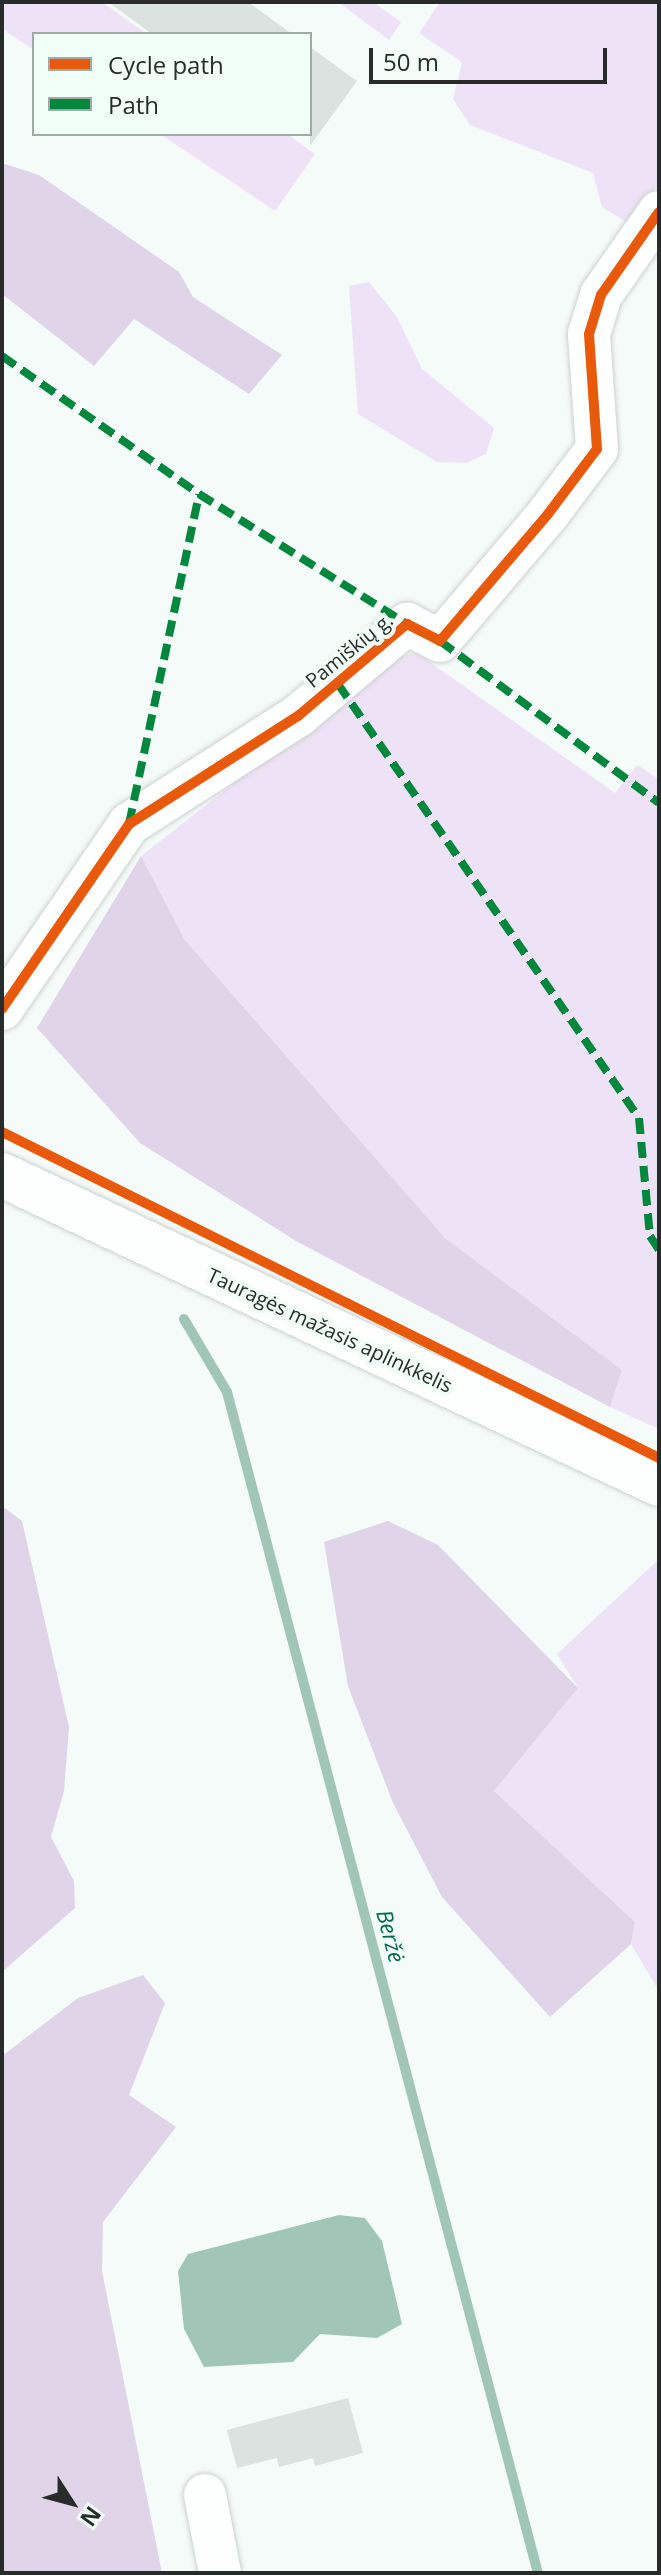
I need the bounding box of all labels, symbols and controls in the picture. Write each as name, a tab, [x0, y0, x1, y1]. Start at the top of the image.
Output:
legend	[32, 32, 312, 136]
scale bar	[373, 32, 611, 82]
text: 50 m	[383, 45, 439, 78]
text: Cycle path	[108, 48, 224, 81]
text: Path	[108, 88, 159, 121]
street label: Pamiškių g.	[301, 608, 397, 692]
street label: Tauragės mažasis aplinkkelis	[204, 1263, 456, 1397]
water label: Beržė	[371, 1907, 411, 1965]
north arrow	[32, 2463, 112, 2543]
text: N	[74, 2501, 109, 2533]

